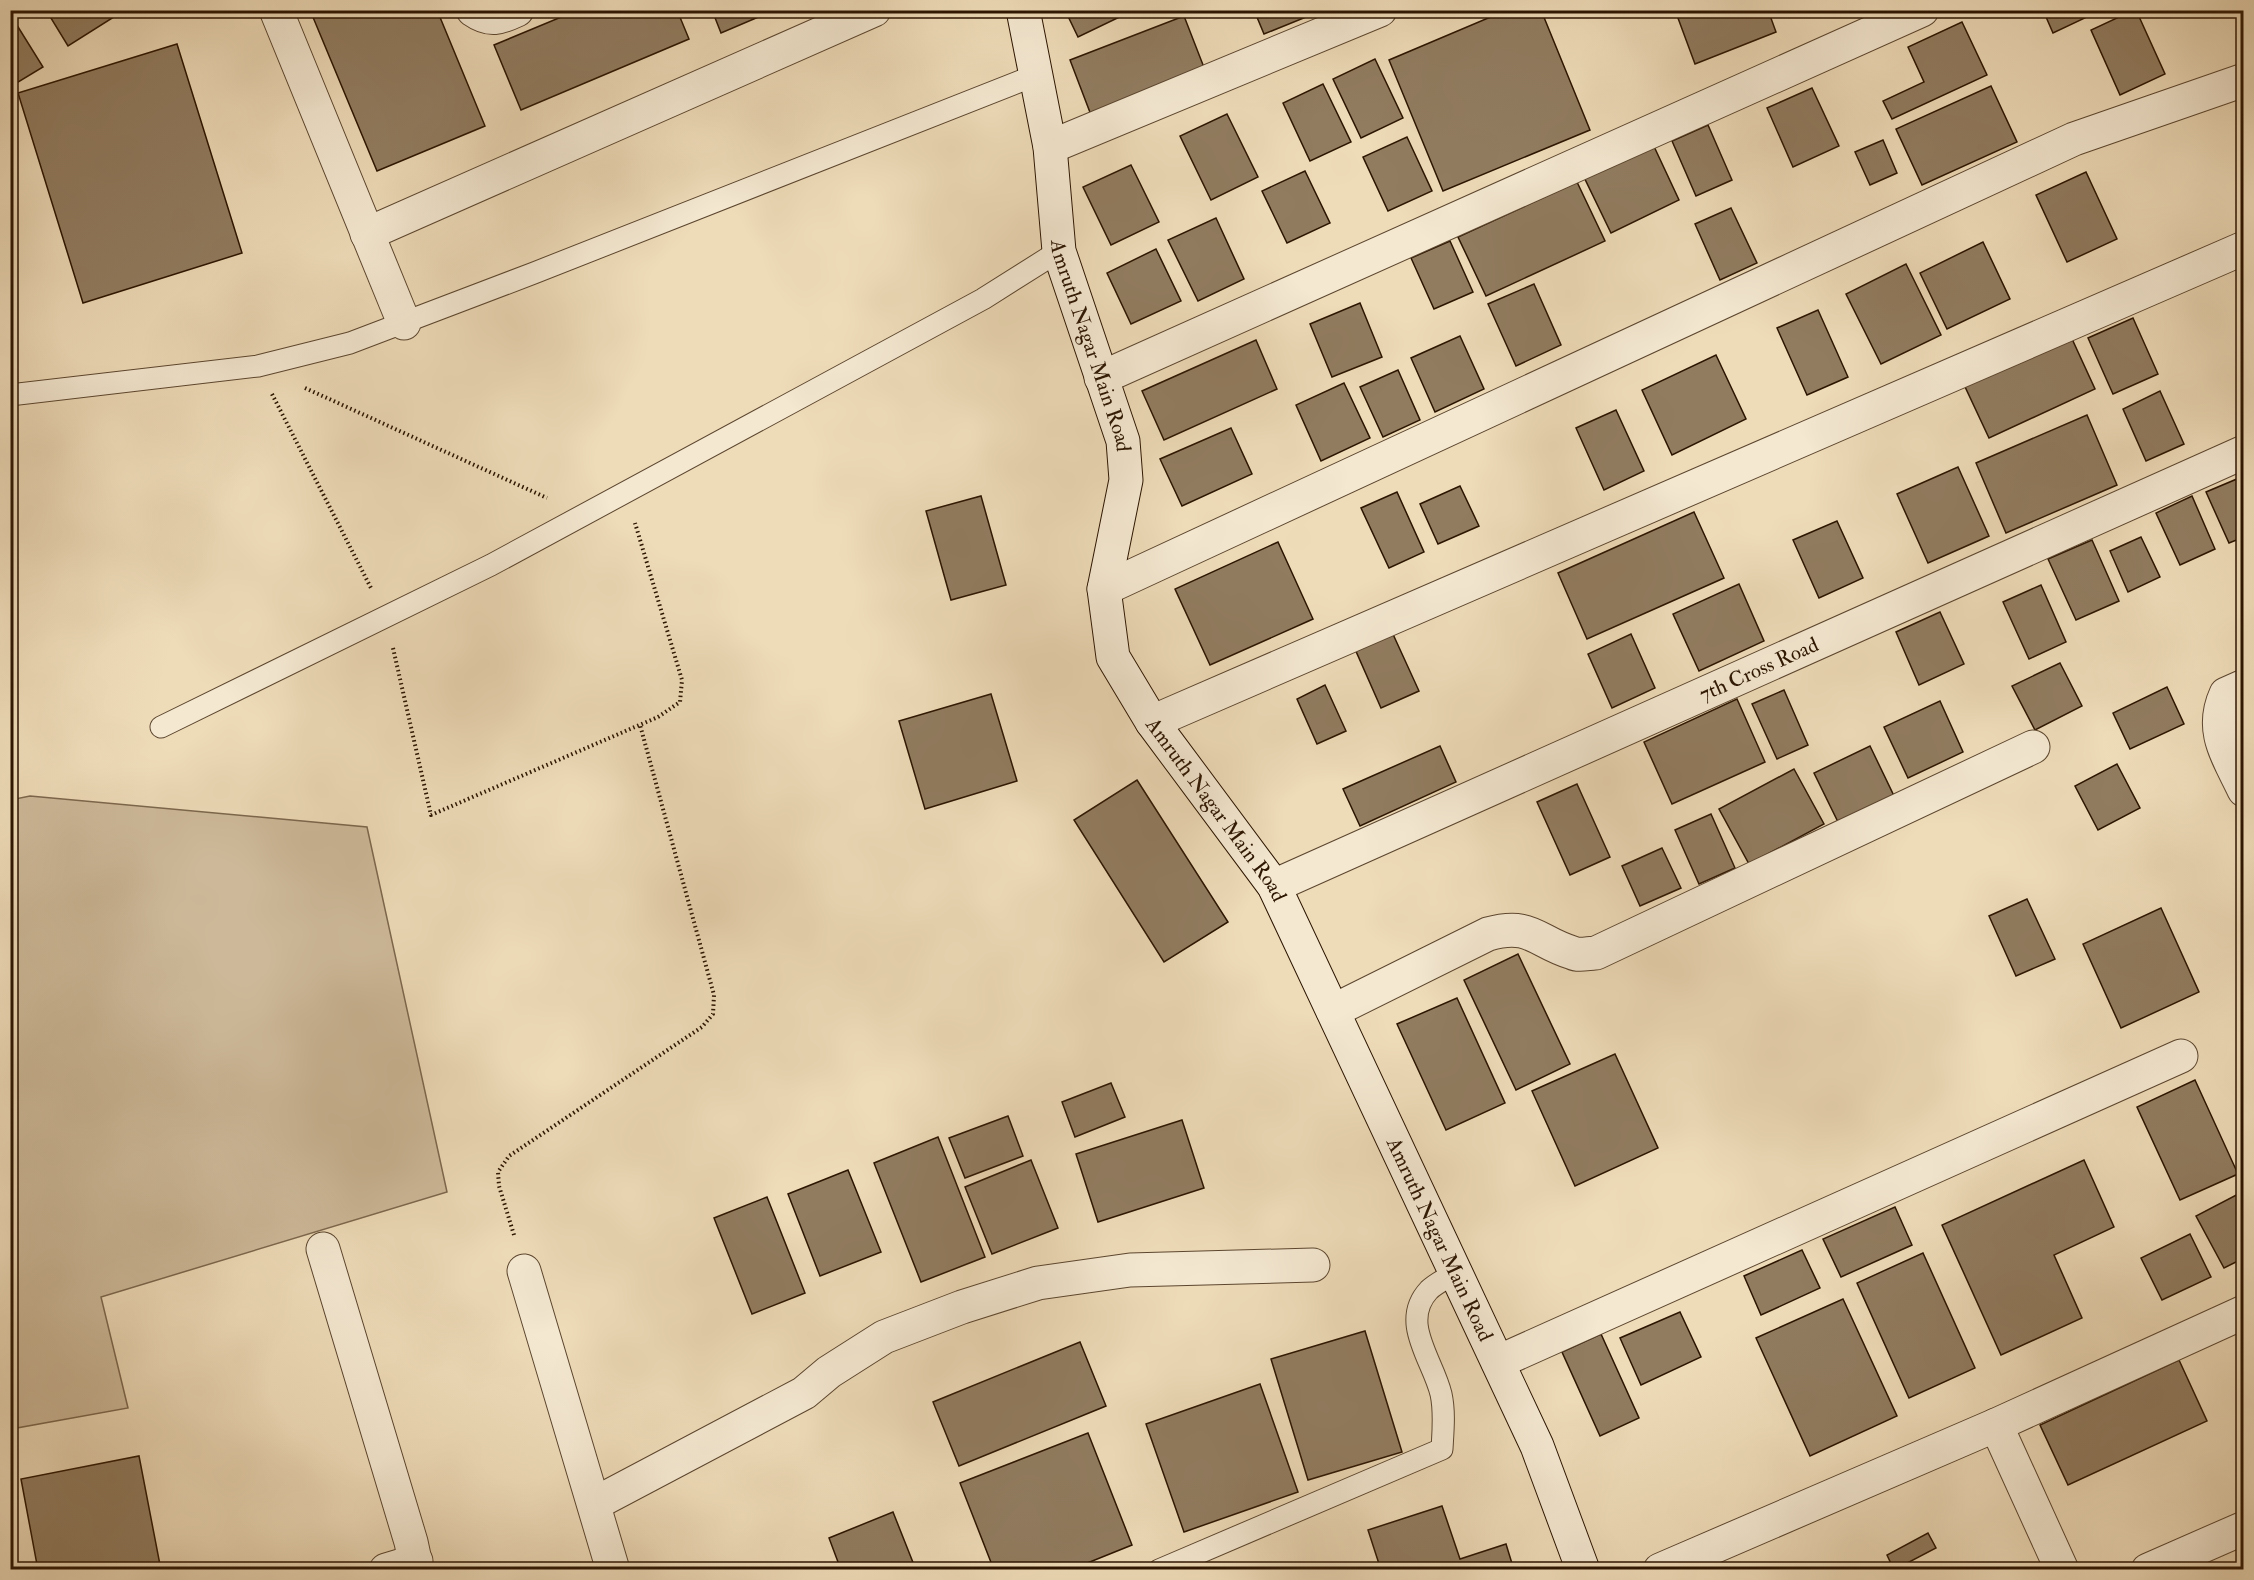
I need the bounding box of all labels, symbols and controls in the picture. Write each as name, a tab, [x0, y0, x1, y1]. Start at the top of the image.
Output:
street label: Amruth Nagar Main Road	[1044, 238, 1137, 453]
street label: 7th Cross Road	[1695, 631, 1823, 708]
street label: Amruth Nagar Main Road	[1139, 712, 1293, 907]
street label: Amruth Nagar Main Road	[1380, 1132, 1499, 1347]

